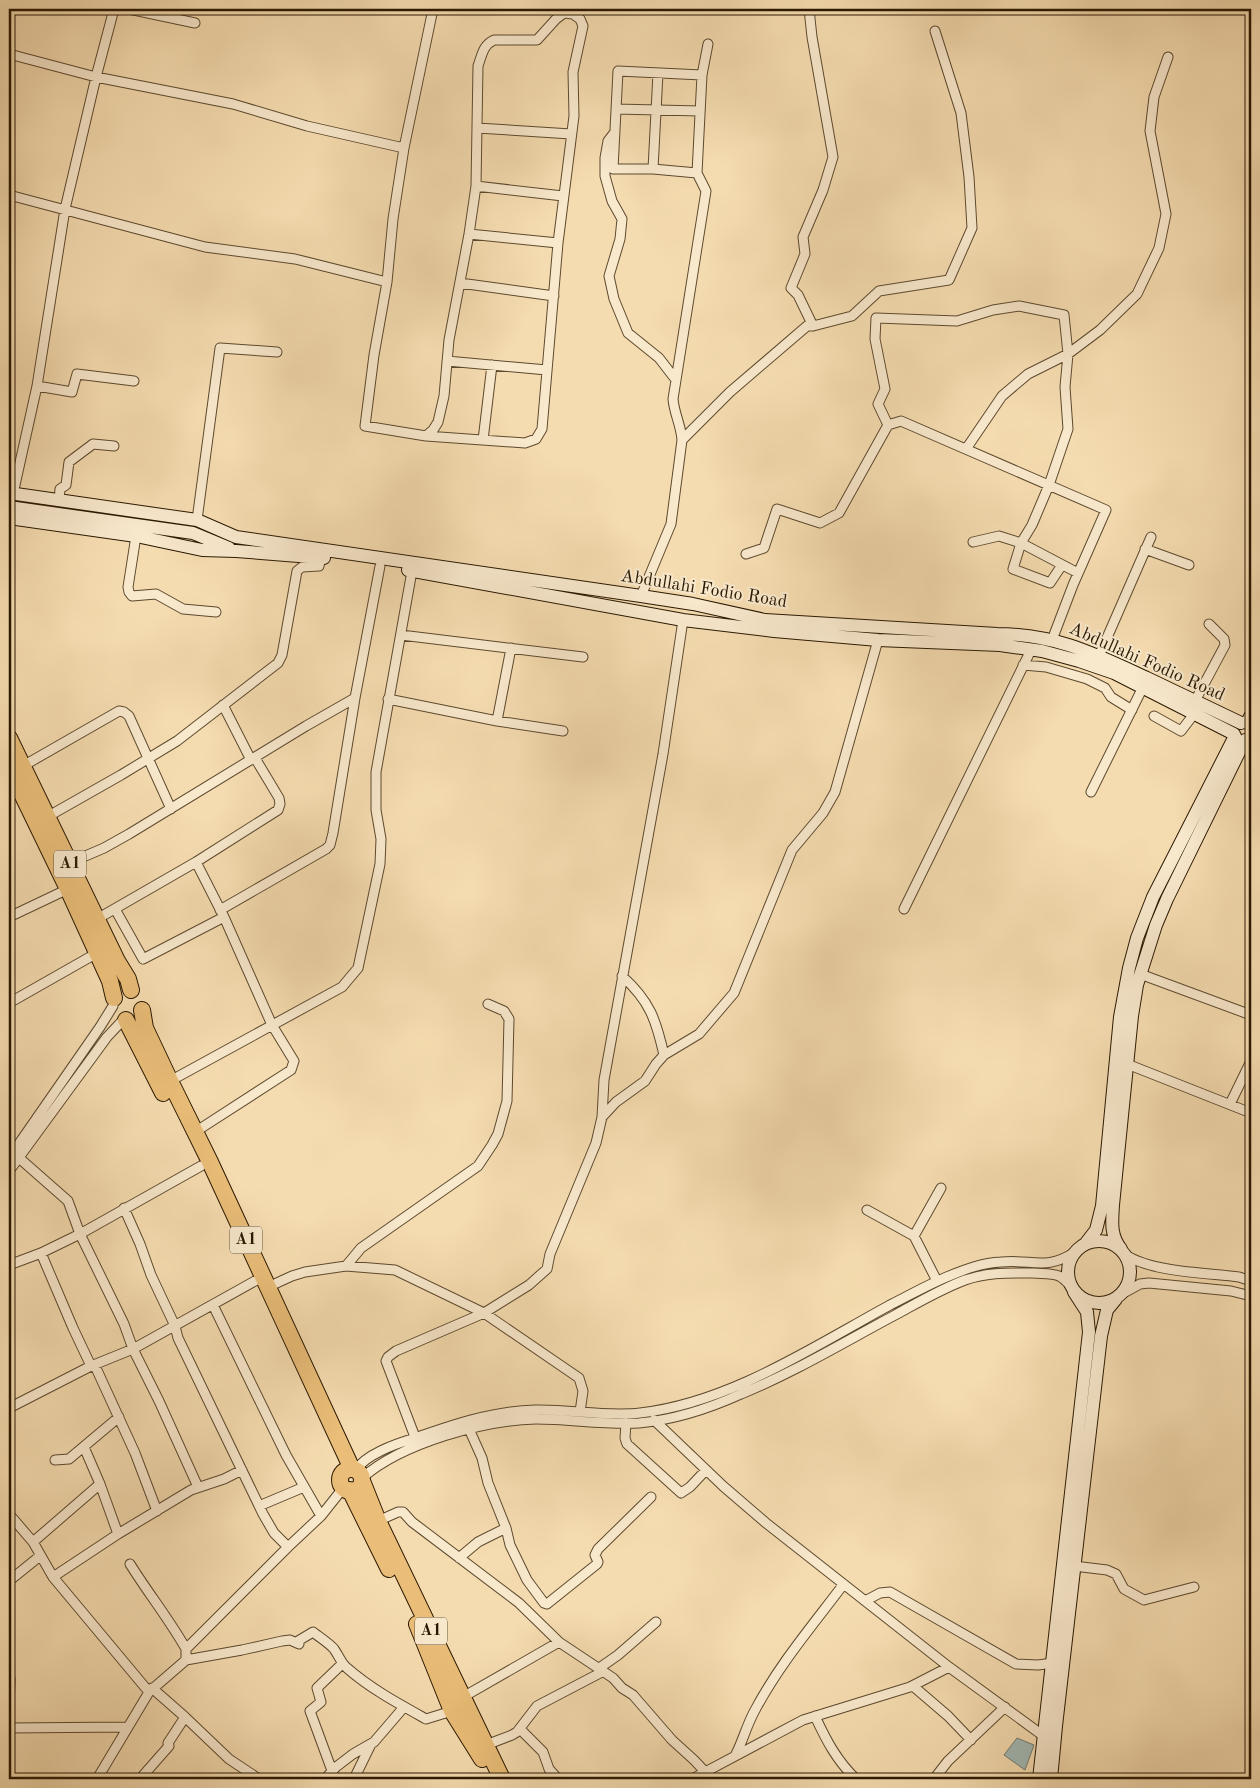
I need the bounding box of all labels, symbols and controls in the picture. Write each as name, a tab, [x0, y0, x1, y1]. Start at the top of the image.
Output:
street label: Abdullahi Fodio Road	[619, 567, 789, 611]
street label: Abdullahi Fodio Road	[1066, 620, 1228, 704]
road number: A1	[54, 851, 86, 878]
road number: A1	[230, 1226, 262, 1254]
road number: A1	[415, 1618, 447, 1644]

